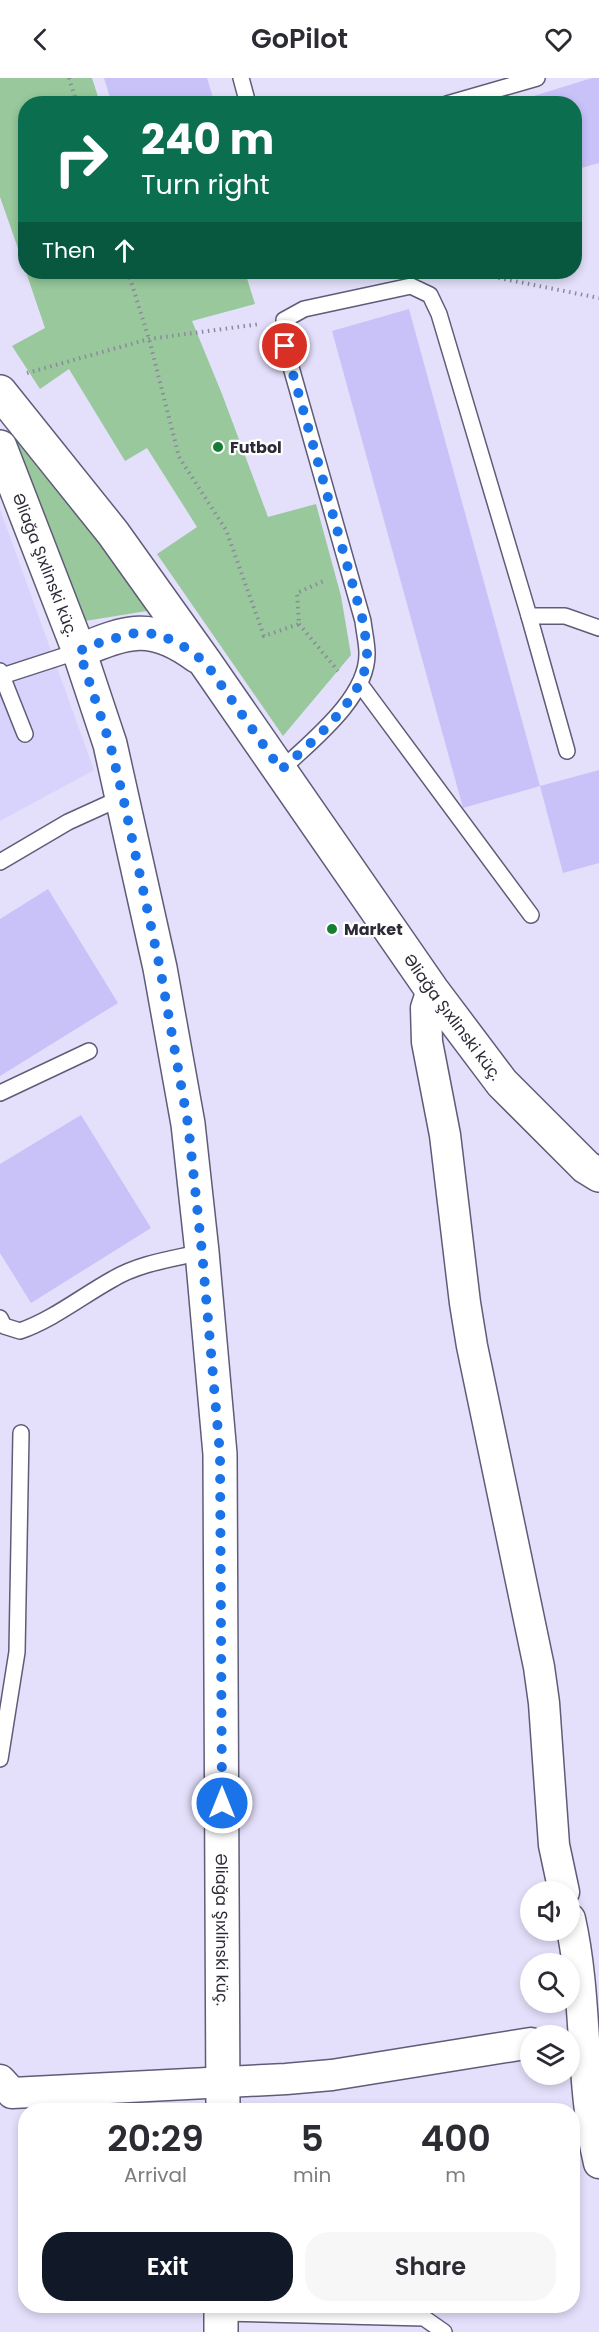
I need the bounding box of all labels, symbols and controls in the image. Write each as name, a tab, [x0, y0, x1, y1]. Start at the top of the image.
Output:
text: GoPilot	[251, 20, 348, 57]
icon: back	[24, 23, 57, 56]
icon: heart	[542, 23, 575, 56]
text: 240 m	[141, 110, 274, 169]
icon: right	[42, 120, 120, 198]
text: Turn right	[141, 166, 270, 203]
icon: ahead	[108, 234, 141, 267]
text: Then	[42, 235, 96, 266]
pin	[259, 320, 310, 371]
icon: arrive	[268, 329, 301, 362]
place label: Futbol	[230, 436, 282, 459]
marker: Futbol	[211, 440, 225, 454]
street label: Əliağa Şıxlinski küç.	[7, 489, 84, 640]
place label: Market	[344, 918, 403, 941]
marker: Market	[325, 922, 339, 936]
street label: Əliağa Şıxlinski küç.	[398, 949, 508, 1085]
position arrow	[190, 1771, 254, 1835]
street label: Əliağa Şıxlinski küç.	[210, 1853, 234, 2006]
map controls	[520, 1881, 580, 2085]
button: sound	[520, 1881, 580, 1941]
button: search	[520, 1953, 580, 2013]
button: layers	[520, 2025, 580, 2085]
text: 20:29	[107, 2113, 204, 2164]
text: 5	[301, 2113, 324, 2164]
text: 400	[420, 2113, 491, 2164]
text: Arrival	[124, 2161, 187, 2189]
text: min	[293, 2161, 331, 2189]
text: m	[445, 2161, 466, 2189]
button: Exit	[42, 2232, 293, 2301]
button: Share	[305, 2232, 556, 2301]

